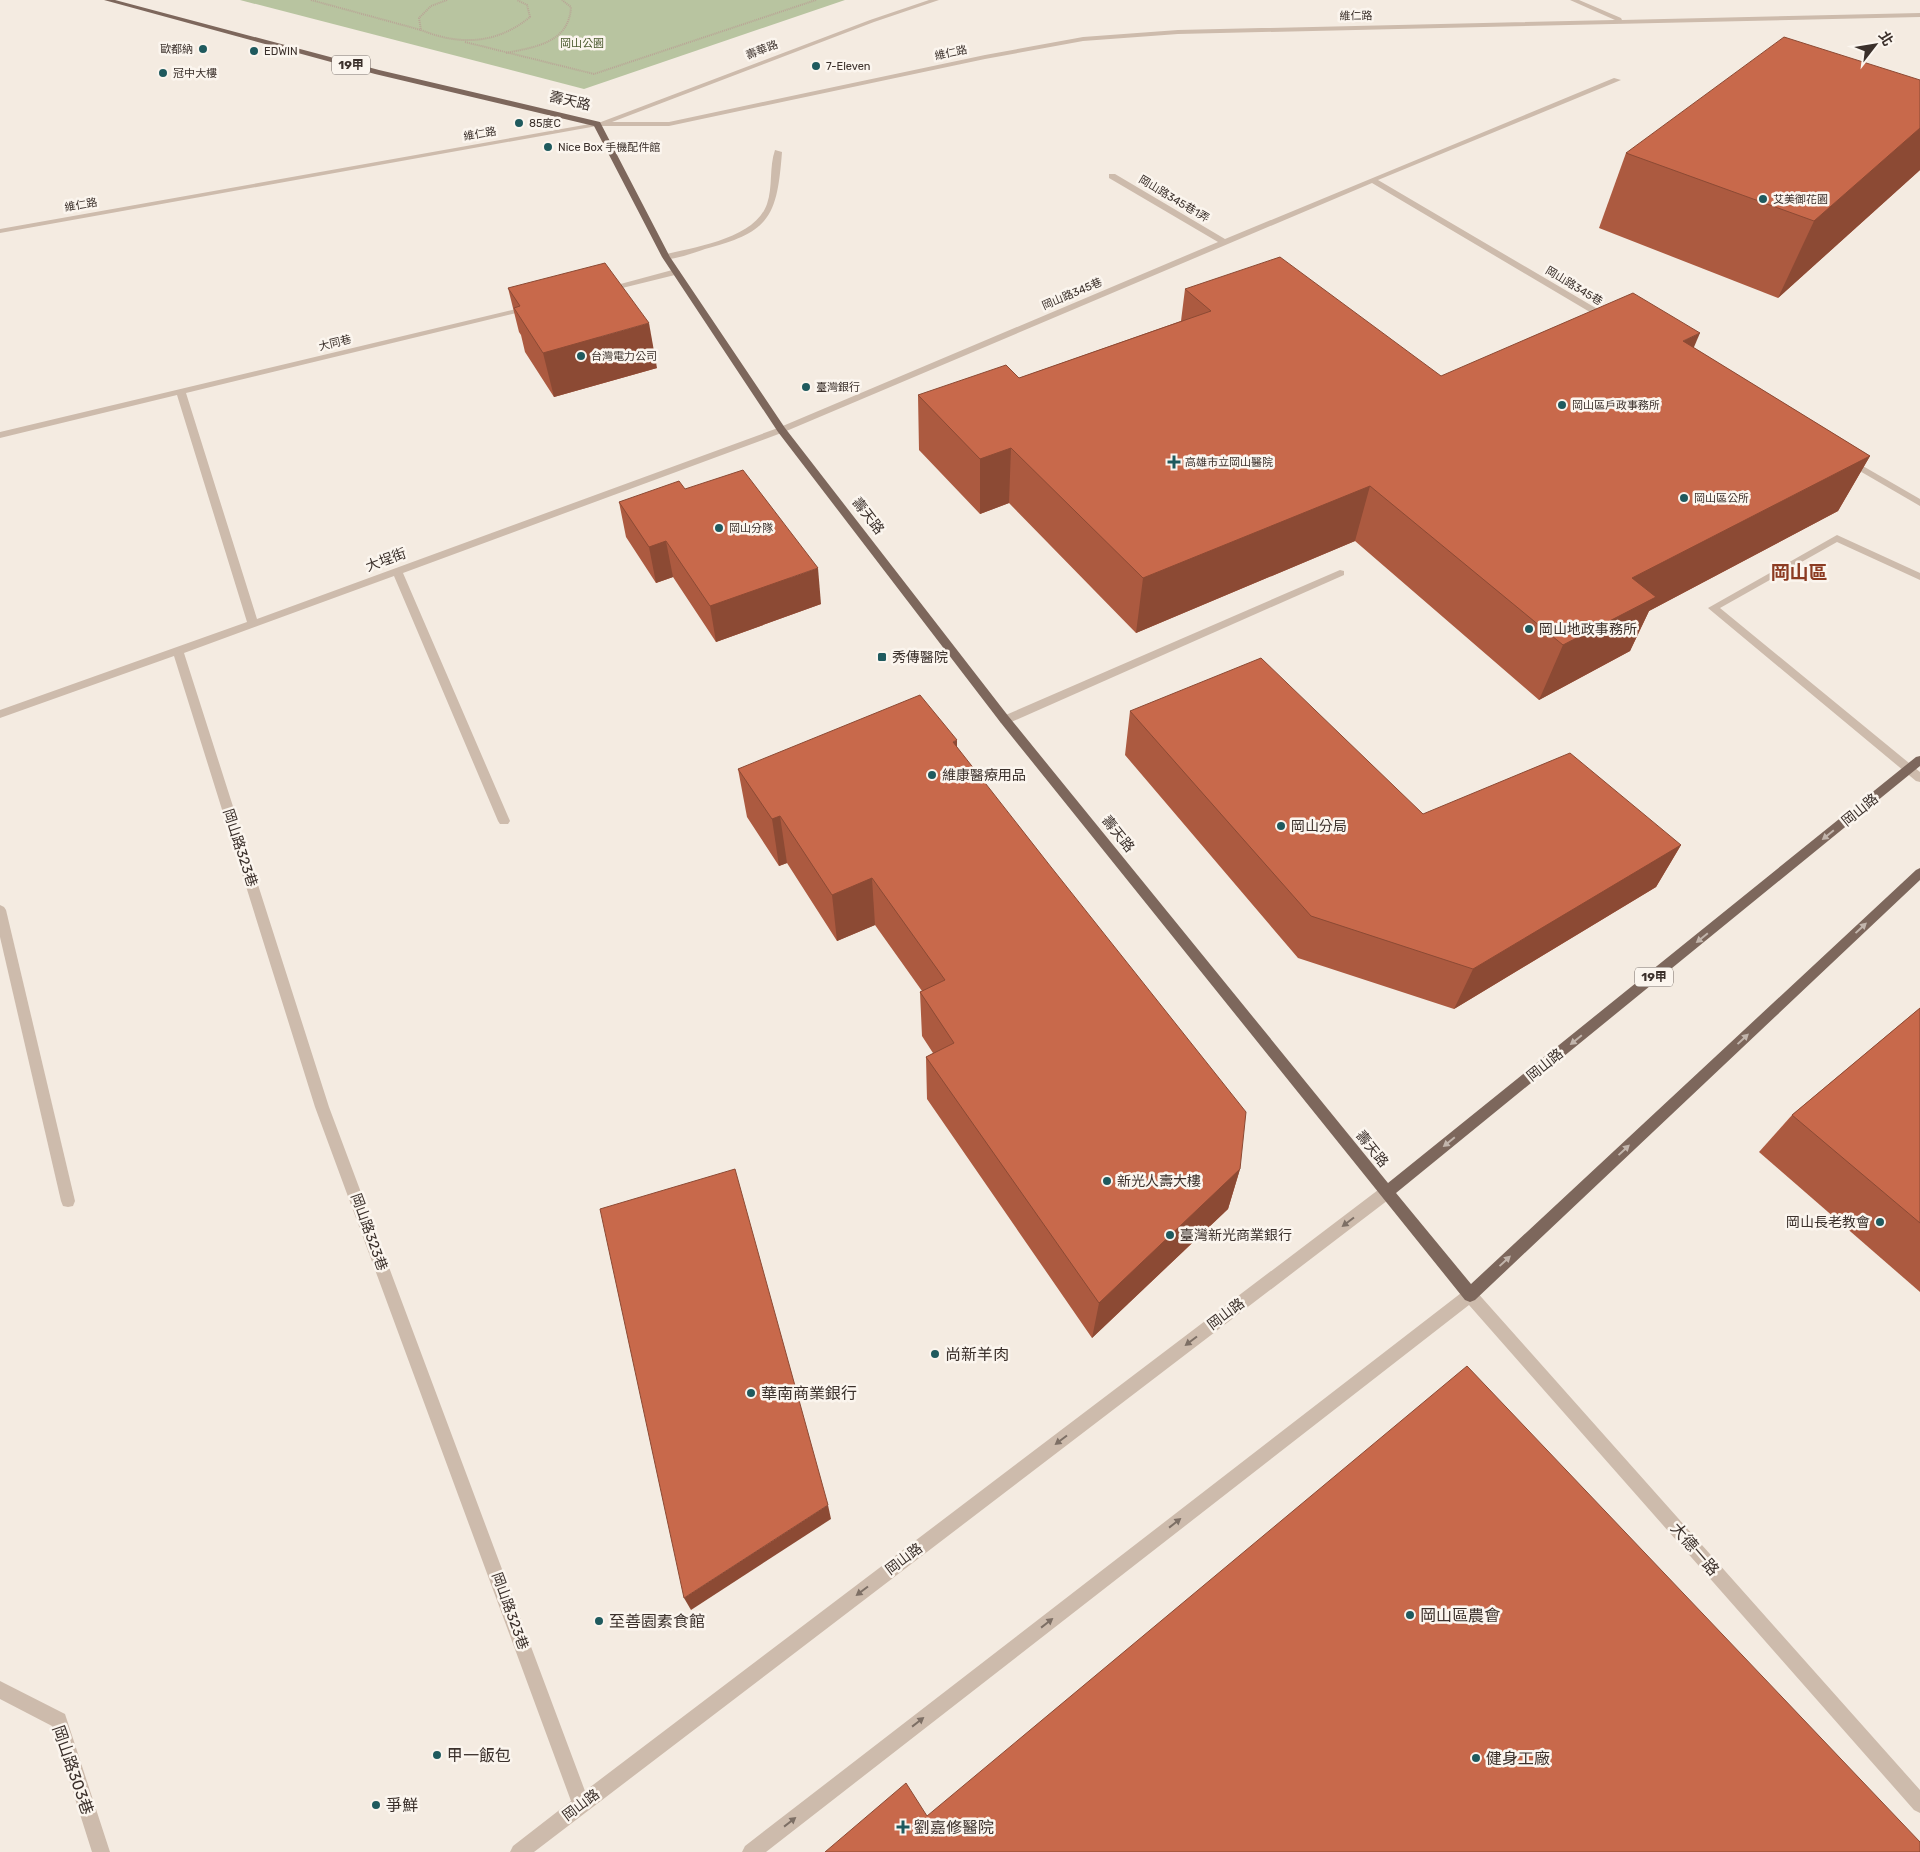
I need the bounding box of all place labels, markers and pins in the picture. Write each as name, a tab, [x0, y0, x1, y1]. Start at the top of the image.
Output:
place label: 歐都納	[160, 43, 193, 56]
marker: 歐都納	[197, 43, 209, 55]
marker: EDWIN	[248, 45, 260, 57]
place label: EDWIN	[264, 45, 298, 58]
marker: 7-Eleven	[810, 60, 822, 72]
place label: 7-Eleven	[826, 60, 871, 73]
marker: 冠中大樓	[157, 67, 169, 79]
place label: 冠中大樓	[173, 67, 217, 80]
marker: 85度C	[513, 117, 525, 129]
place label: 85度C	[529, 117, 561, 130]
marker: Nice Box 手機配件館	[542, 141, 554, 153]
place label: Nice Box 手機配件館	[558, 141, 660, 154]
marker: 艾美御花園	[1757, 193, 1769, 205]
place label: 艾美御花園	[1773, 193, 1828, 206]
marker: 台灣電力公司	[575, 350, 587, 362]
place label: 台灣電力公司	[591, 350, 657, 363]
marker: 臺灣銀行	[800, 381, 812, 393]
place label: 臺灣銀行	[816, 381, 860, 394]
marker: 岡山區戶政事務所	[1556, 399, 1568, 411]
place label: 岡山區戶政事務所	[1572, 399, 1660, 412]
marker: 高雄市立岡山醫院	[1167, 455, 1181, 469]
place label: 高雄市立岡山醫院	[1185, 456, 1273, 469]
marker: 岡山區公所	[1678, 492, 1690, 504]
place label: 岡山區公所	[1694, 492, 1749, 505]
marker: 岡山分隊	[713, 522, 725, 534]
place label: 岡山分隊	[729, 522, 773, 535]
place label: 岡山地政事務所	[1539, 621, 1637, 638]
marker: 岡山地政事務所	[1523, 623, 1535, 635]
place label: 秀傳醫院	[892, 649, 948, 666]
marker: 秀傳醫院	[876, 651, 888, 663]
place label: 維康醫療用品	[942, 767, 1026, 784]
marker: 維康醫療用品	[926, 769, 938, 781]
place label: 岡山分局	[1291, 818, 1347, 835]
marker: 岡山分局	[1275, 820, 1287, 832]
place label: 新光人壽大樓	[1117, 1173, 1201, 1190]
marker: 新光人壽大樓	[1101, 1175, 1113, 1187]
place label: 岡山長老教會	[1786, 1214, 1870, 1231]
marker: 岡山長老教會	[1874, 1216, 1886, 1228]
place label: 臺灣新光商業銀行	[1180, 1227, 1292, 1244]
marker: 臺灣新光商業銀行	[1164, 1229, 1176, 1241]
place label: 尚新羊肉	[945, 1345, 1009, 1364]
marker: 尚新羊肉	[929, 1348, 941, 1360]
place label: 華南商業銀行	[761, 1384, 857, 1403]
marker: 華南商業銀行	[745, 1387, 757, 1399]
place label: 岡山區農會	[1420, 1606, 1500, 1625]
marker: 岡山區農會	[1404, 1609, 1416, 1621]
place label: 至善園素食館	[609, 1612, 705, 1631]
marker: 至善園素食館	[593, 1615, 605, 1627]
place label: 甲一飯包	[447, 1746, 511, 1765]
marker: 甲一飯包	[431, 1749, 443, 1761]
place label: 健身工廠	[1486, 1749, 1550, 1768]
marker: 健身工廠	[1470, 1752, 1482, 1764]
place label: 爭鮮	[386, 1796, 418, 1815]
marker: 爭鮮	[370, 1799, 382, 1811]
place label: 劉嘉修醫院	[914, 1818, 994, 1837]
marker: 劉嘉修醫院	[896, 1820, 910, 1834]

